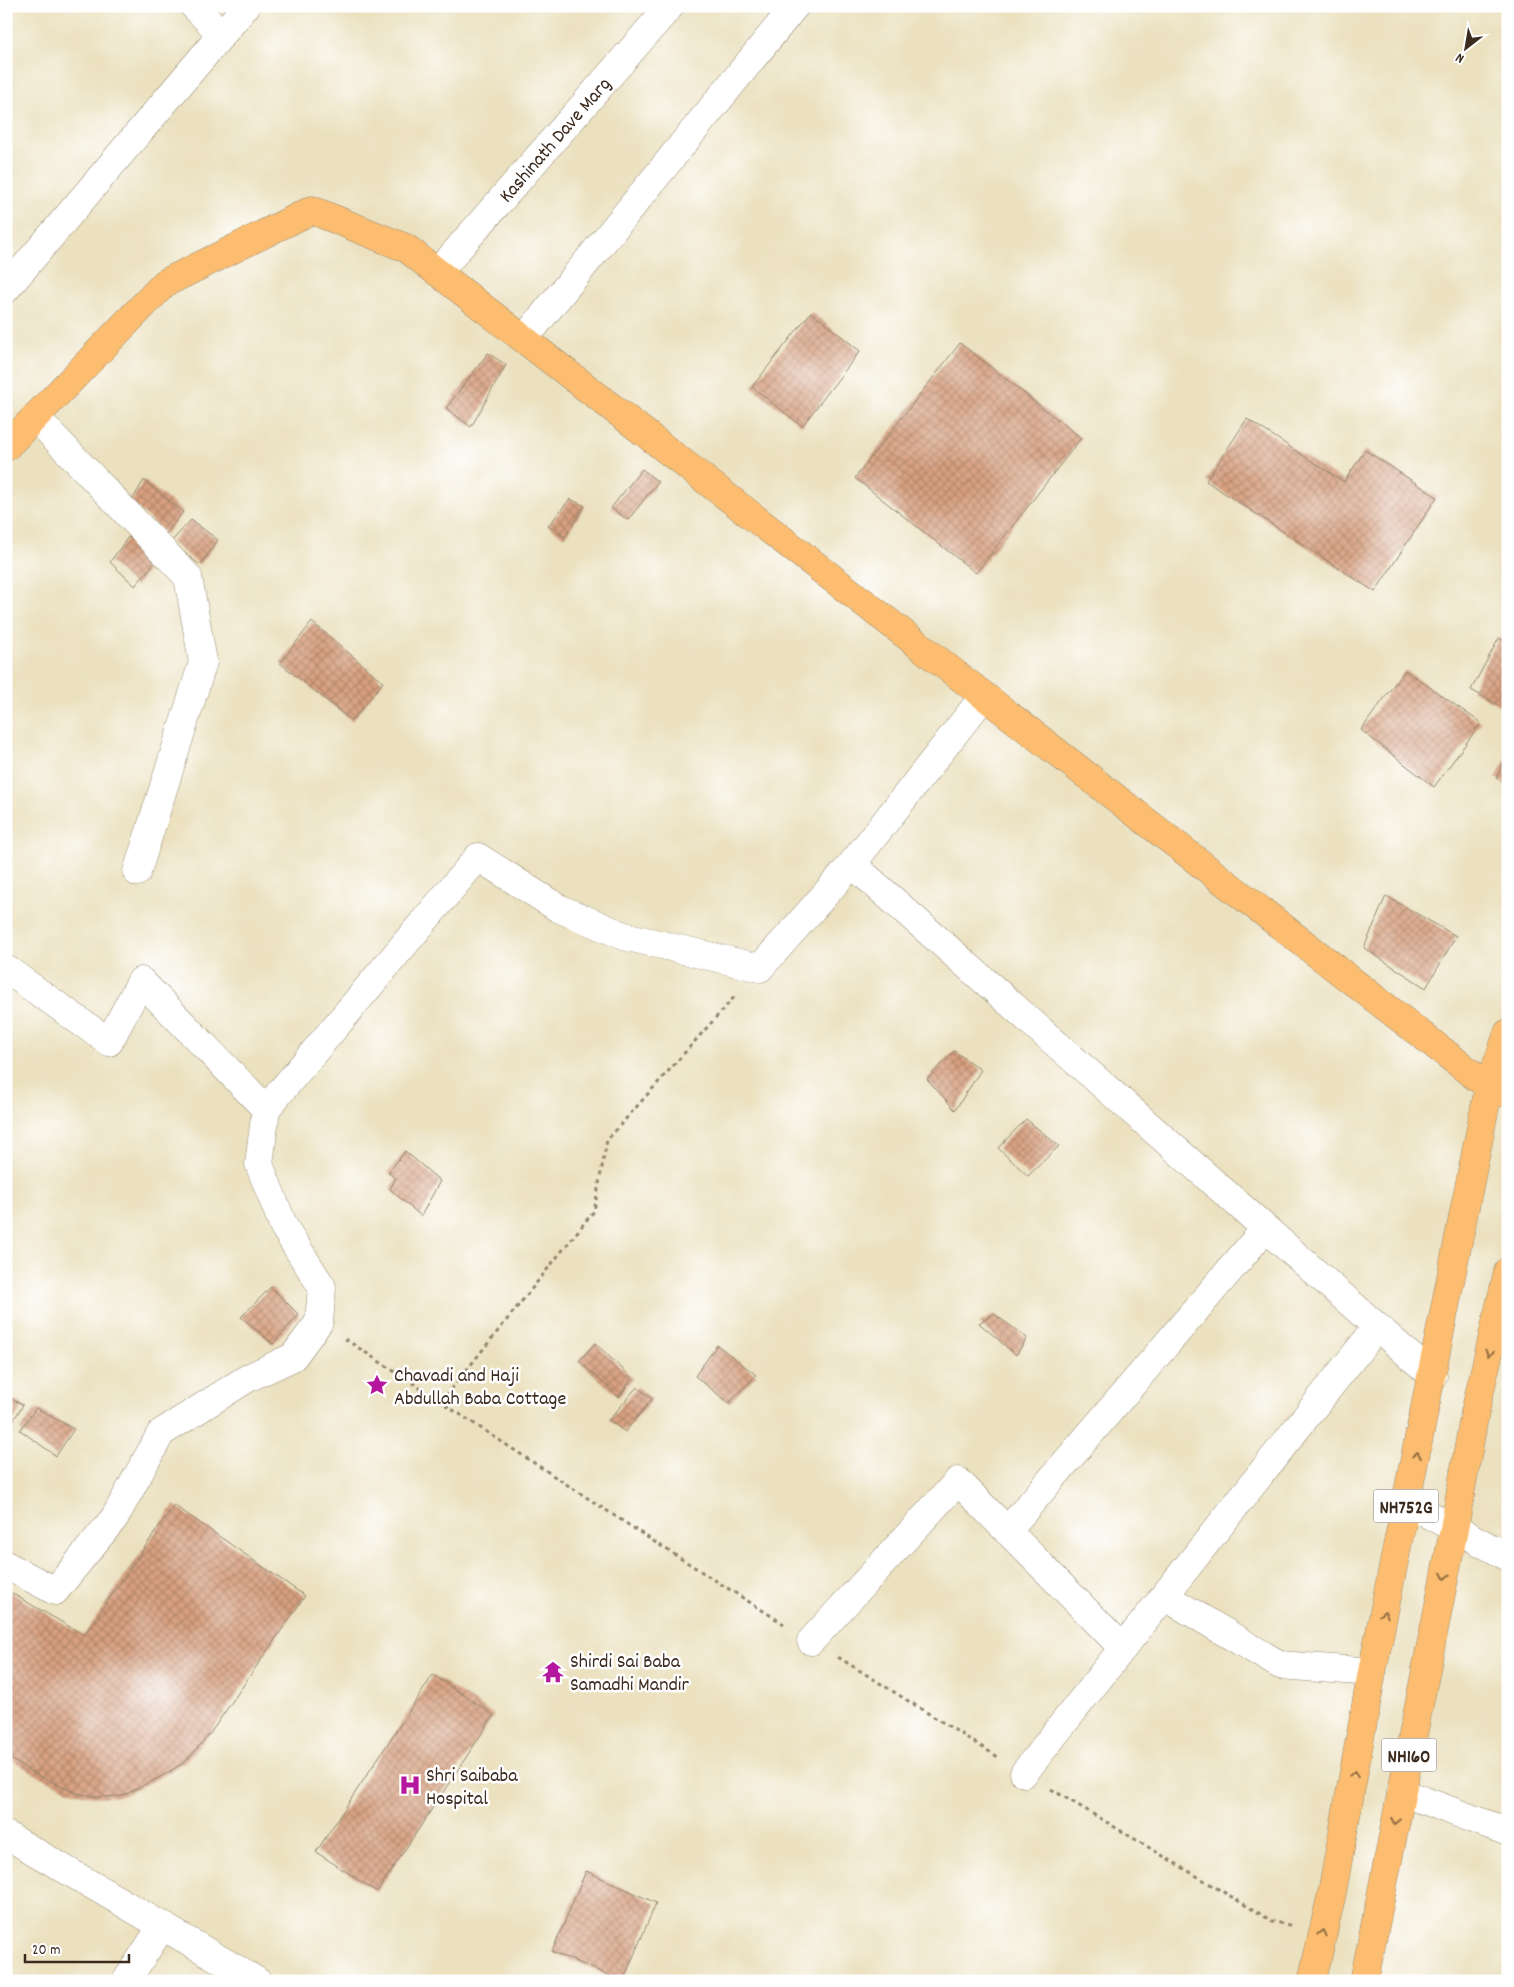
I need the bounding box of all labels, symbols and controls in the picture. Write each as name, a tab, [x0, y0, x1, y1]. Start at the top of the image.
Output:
north arrow	[1442, 22, 1492, 72]
text: N	[1452, 47, 1468, 68]
street label: Kashinath Dave Marg	[494, 72, 619, 210]
one-way arrow	[1484, 1348, 1495, 1357]
place label: Chavadi and Haji Abdullah Baba Cottage	[394, 1363, 566, 1414]
place icon: Chavadi and Haji Abdullah Baba Cottage	[364, 1372, 390, 1398]
one-way arrow	[1411, 1451, 1422, 1459]
road number: NH752G	[1374, 1490, 1438, 1522]
one-way arrow	[1440, 1572, 1450, 1581]
one-way arrow	[1379, 1610, 1389, 1619]
place label: Shirdi Sai Baba Samadhi Mandir	[570, 1649, 689, 1700]
temple icon: Shirdi Sai Baba Samadhi Mandir	[540, 1659, 566, 1685]
road number: NH160	[1382, 1738, 1436, 1772]
place label: Shri Saibaba Hospital	[426, 1763, 518, 1814]
one-way arrow	[1348, 1769, 1358, 1778]
hospital icon: Shri Saibaba Hospital	[397, 1772, 423, 1798]
one-way arrow	[1390, 1817, 1401, 1826]
one-way arrow	[1316, 1929, 1327, 1938]
scale bar	[25, 1932, 129, 1964]
text: 20 m	[32, 1940, 60, 1962]

